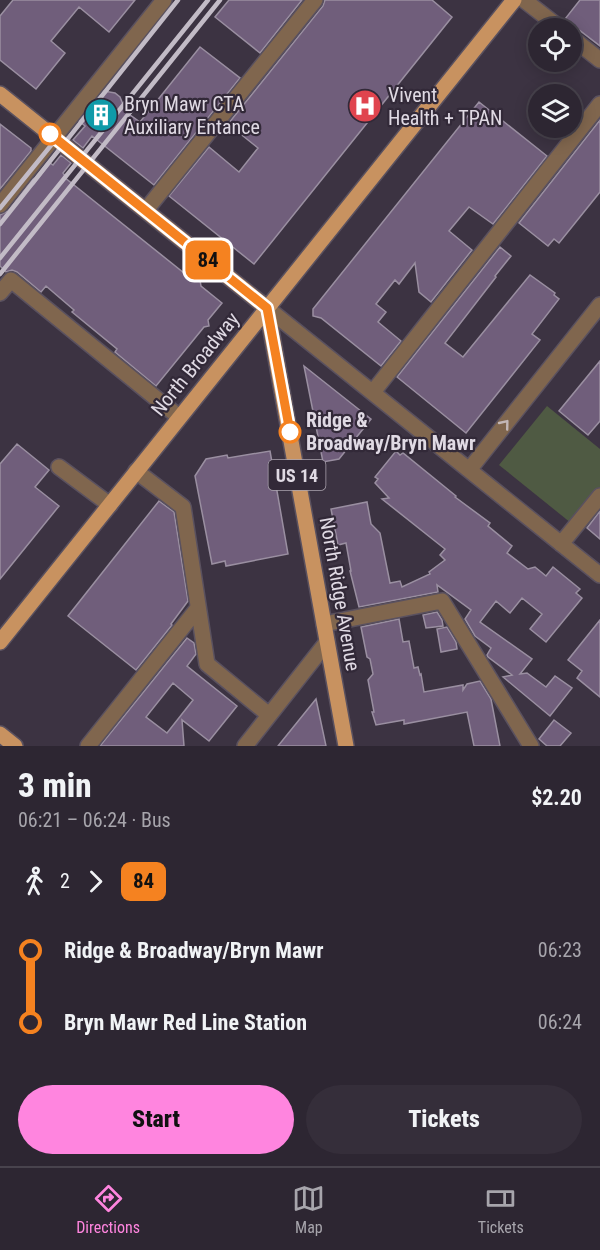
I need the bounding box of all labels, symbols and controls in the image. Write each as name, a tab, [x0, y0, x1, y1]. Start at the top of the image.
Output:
map controls	[528, 18, 582, 138]
button: locate	[528, 18, 582, 72]
place label: Vivent Health + TPAN	[388, 83, 502, 130]
button: layers	[528, 84, 582, 138]
hospital icon: Vivent Health + TPAN	[347, 88, 383, 124]
place label: Bryn Mawr CTA Auxiliary Entance	[124, 92, 260, 139]
building icon: Bryn Mawr CTA Auxiliary Entance	[83, 97, 119, 133]
unlabelled marker	[39, 123, 61, 145]
line badge: 84	[181, 240, 235, 280]
text: 84	[197, 248, 219, 272]
street label: North Broadway	[146, 307, 244, 421]
place label: Ridge & Broadway/Bryn Mawr	[306, 408, 476, 455]
one-way arrow	[498, 420, 509, 431]
marker: Ridge & Broadway/Bryn Mawr	[279, 421, 301, 443]
road number: US 14	[268, 460, 326, 490]
street label: North Ridge Avenue	[315, 515, 365, 673]
text: 3 min	[18, 766, 92, 805]
text: $2.20	[531, 785, 582, 810]
text: 06:21 – 06:24 · Bus	[18, 808, 171, 832]
icon: walk	[18, 865, 51, 898]
icon: forward	[79, 865, 112, 898]
text: 2	[60, 869, 70, 893]
text: 84	[133, 869, 154, 893]
text: Ridge & Broadway/Bryn Mawr	[64, 938, 324, 963]
text: 06:23	[538, 938, 582, 962]
text: Bryn Mawr Red Line Station	[64, 1010, 307, 1035]
text: 06:24	[538, 1010, 582, 1034]
button: Start	[18, 1085, 294, 1154]
button: Tickets	[306, 1085, 582, 1154]
tab: Directions	[76, 1182, 140, 1237]
tab: Map	[292, 1182, 325, 1237]
tab: Tickets	[478, 1182, 524, 1237]

